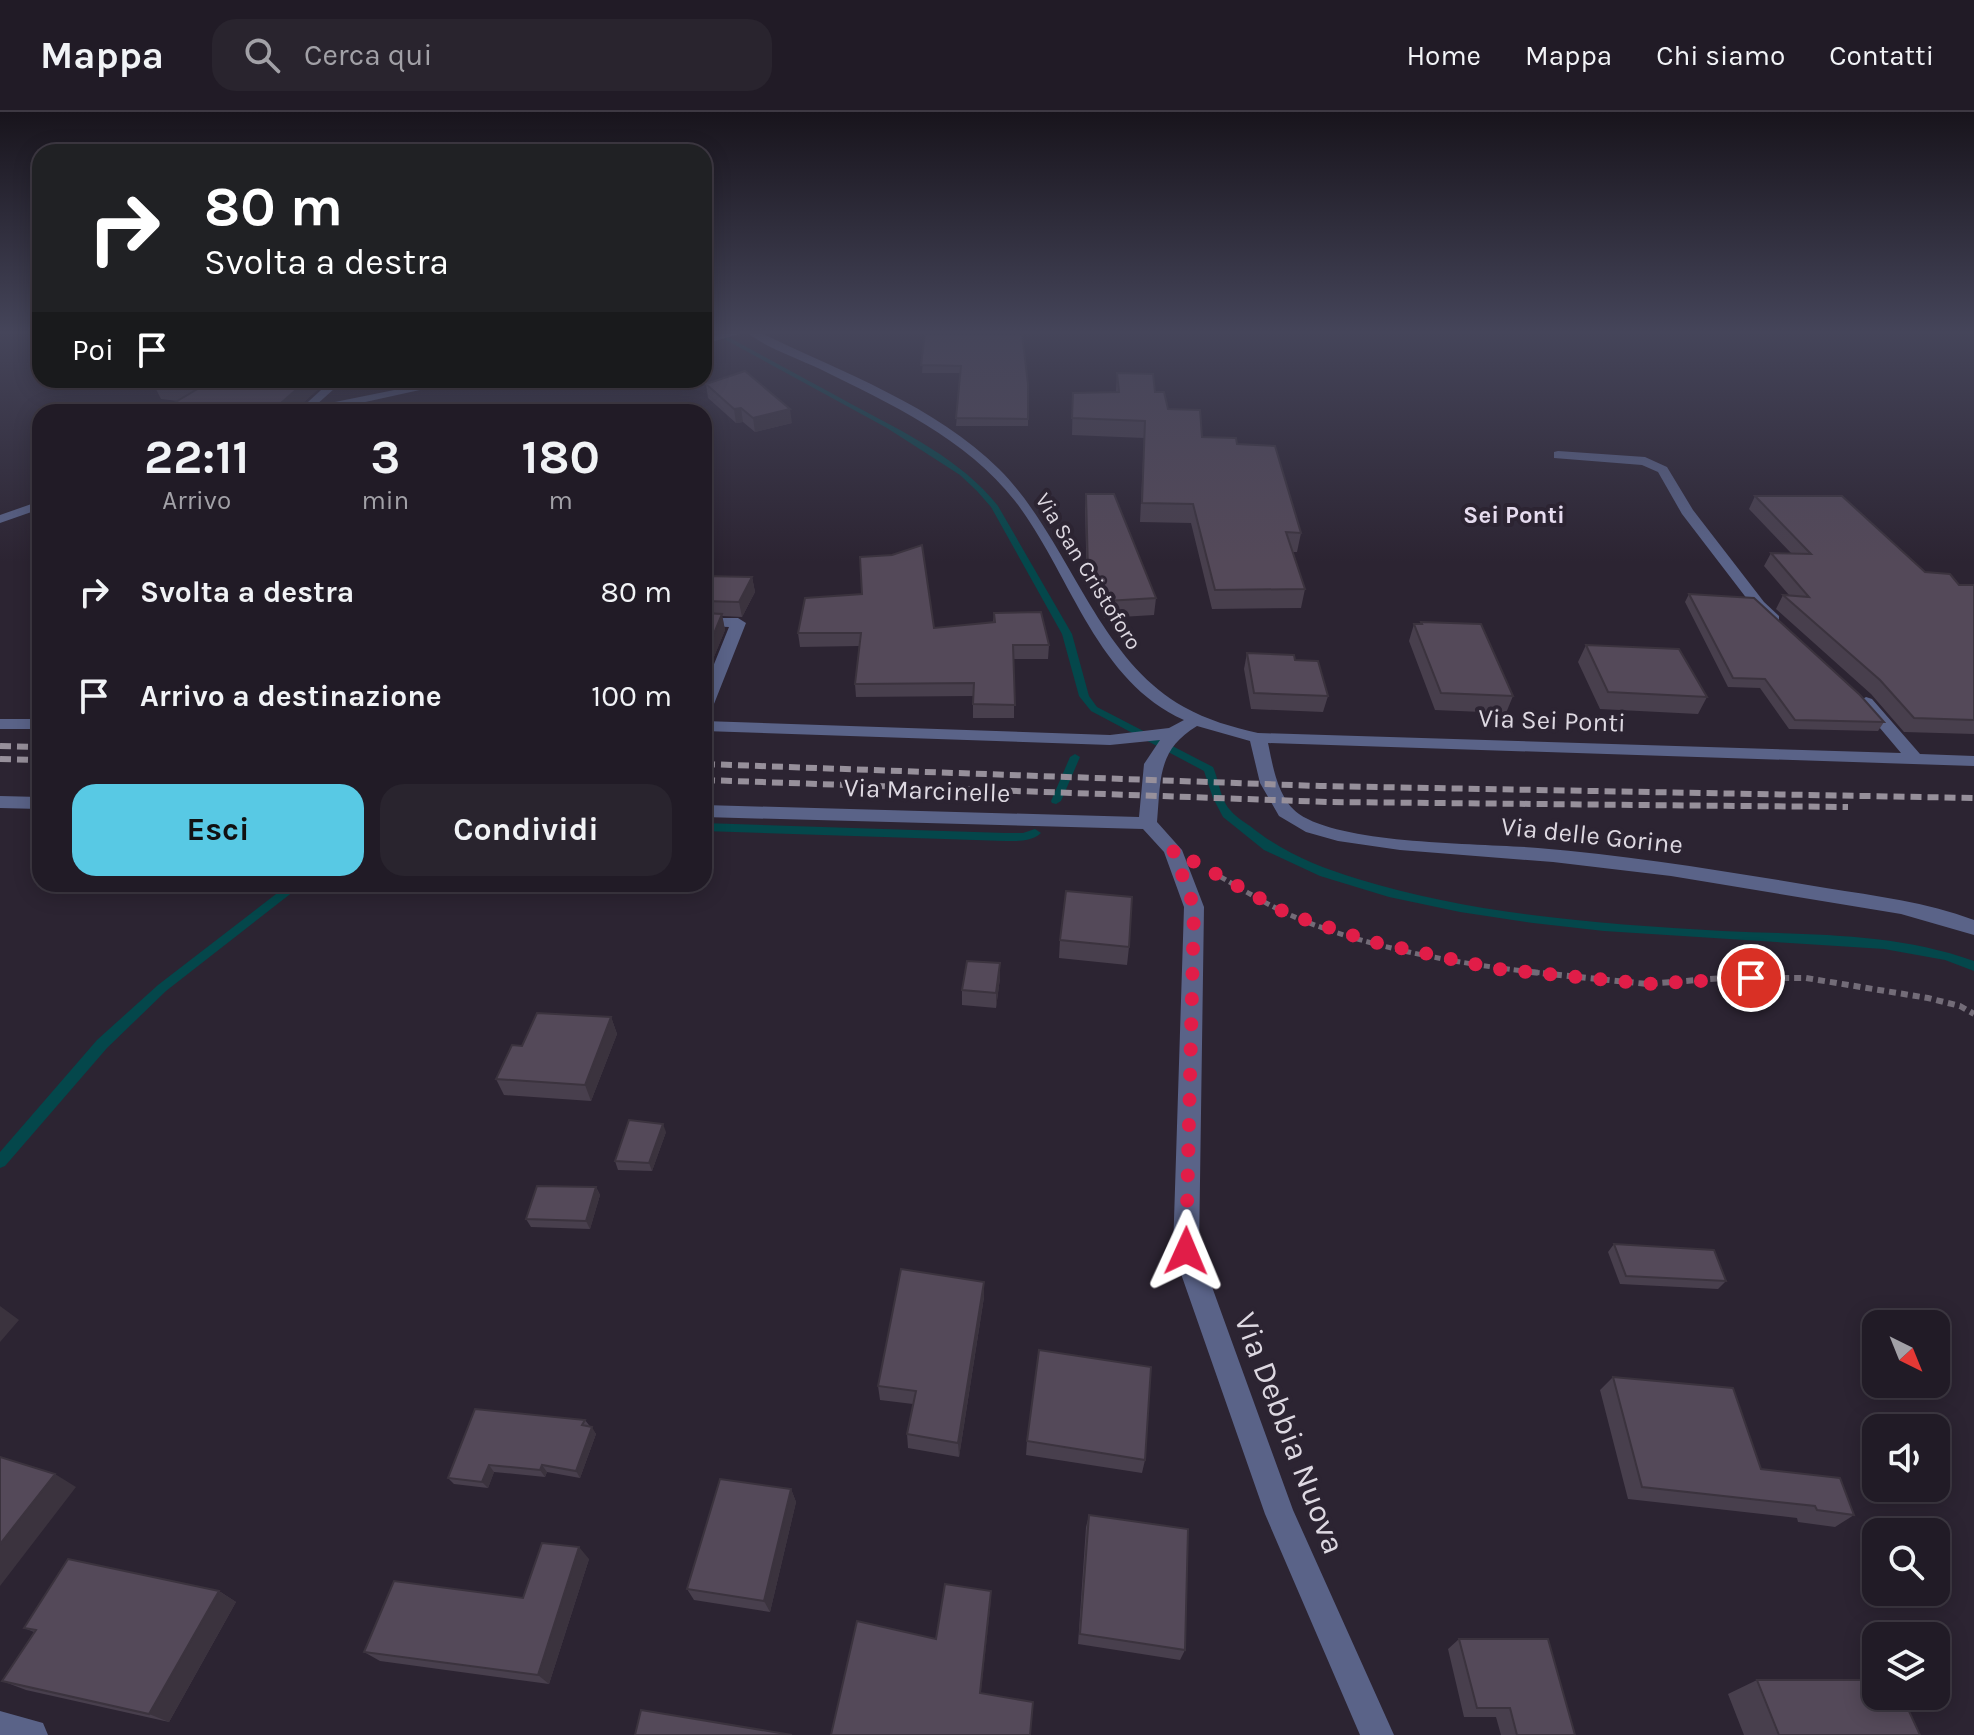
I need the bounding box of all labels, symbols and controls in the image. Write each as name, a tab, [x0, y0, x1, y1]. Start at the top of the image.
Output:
search box	[212, 19, 772, 91]
text: Mappa	[40, 33, 164, 78]
icon: search	[240, 33, 284, 77]
text: Cerca qui	[304, 37, 432, 73]
text: Home	[1406, 39, 1481, 72]
text: Mappa	[1525, 39, 1612, 72]
text: Chi siamo	[1656, 39, 1785, 72]
text: Contatti	[1829, 39, 1934, 72]
text: 80 m	[204, 174, 343, 239]
icon: right	[72, 176, 176, 280]
text: Svolta a destra	[204, 241, 449, 283]
icon: arrive	[130, 328, 174, 372]
text: Poi	[72, 332, 114, 368]
text: 22:11	[144, 429, 249, 485]
text: 3	[370, 429, 400, 485]
text: 180	[521, 429, 600, 485]
text: Arrivo	[162, 485, 231, 516]
text: min	[361, 485, 409, 516]
text: m	[548, 485, 573, 516]
street label: Via San Cristoforo	[1030, 488, 1147, 655]
district label: Sei Ponti	[1463, 501, 1565, 529]
icon: right	[72, 570, 116, 614]
text: Svolta a destra	[140, 574, 354, 610]
text: 80 m	[601, 574, 672, 610]
icon: arrive	[72, 674, 116, 718]
text: Arrivo a destinazione	[140, 678, 442, 714]
text: 100 m	[591, 678, 672, 714]
street label: Via Sei Ponti	[1478, 702, 1626, 739]
street label: Via Marcinelle	[843, 772, 1011, 809]
button: Esci	[72, 784, 364, 876]
button: Condividi	[380, 784, 672, 876]
street label: Via delle Gorine	[1499, 811, 1684, 860]
pin	[1717, 944, 1785, 1012]
icon: arrive	[1729, 956, 1773, 1000]
position arrow	[1144, 1209, 1228, 1293]
street label: Via Debbia Nuova	[1226, 1307, 1353, 1559]
north arrow	[1862, 1310, 1950, 1398]
map controls	[1862, 1310, 1950, 1710]
button: sound	[1862, 1414, 1950, 1502]
button: search	[1862, 1518, 1950, 1606]
button: layers	[1862, 1622, 1950, 1710]

